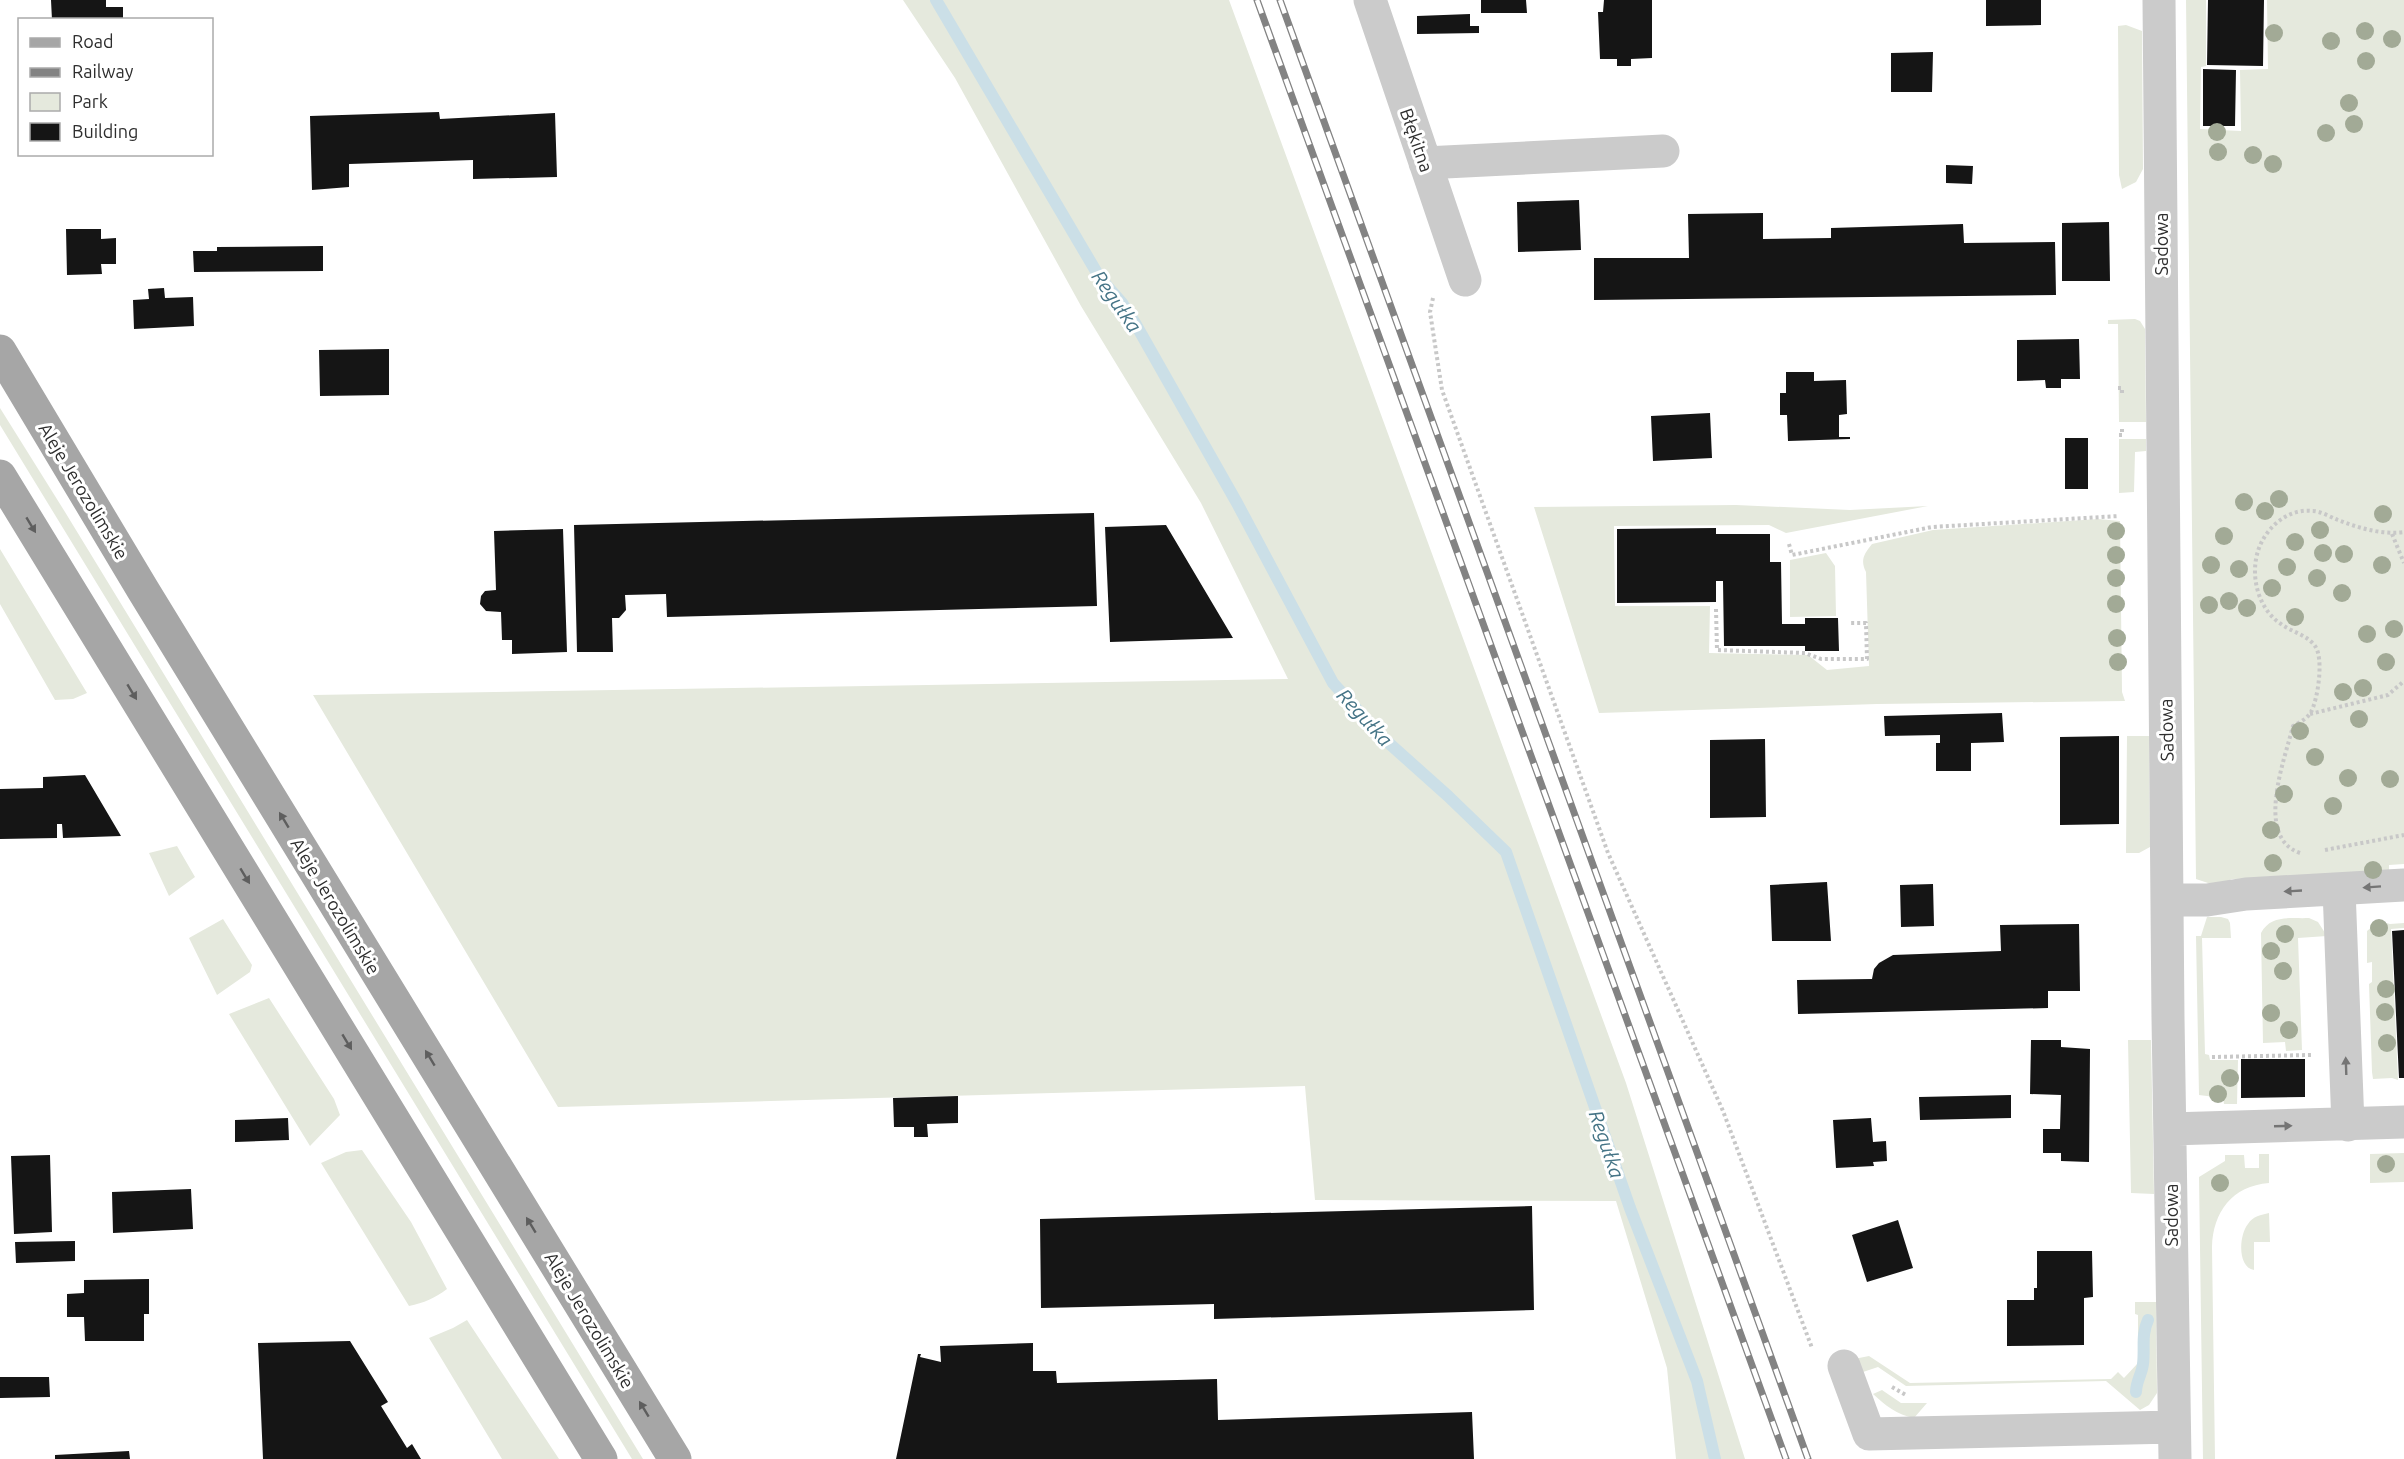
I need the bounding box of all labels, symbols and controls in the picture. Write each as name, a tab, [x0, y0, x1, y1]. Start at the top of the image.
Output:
legend	[18, 18, 213, 156]
text: Road	[72, 31, 114, 51]
text: Railway	[72, 61, 134, 81]
text: Park	[72, 91, 108, 111]
street label: Błękitna	[1397, 105, 1437, 175]
text: Building	[72, 121, 138, 141]
street label: Sadowa	[2151, 213, 2171, 275]
water label: Regułka	[1087, 266, 1147, 337]
street label: Aleje Jerozolimskie	[35, 419, 133, 563]
one-way arrow	[25, 517, 36, 534]
water label: Regułka	[1333, 683, 1397, 751]
one-way arrow	[127, 684, 138, 700]
street label: Sadowa	[2155, 698, 2177, 762]
one-way arrow	[279, 812, 290, 829]
street label: Aleje Jerozolimskie	[287, 834, 385, 978]
one-way arrow	[240, 868, 251, 884]
one-way arrow	[2362, 882, 2381, 892]
one-way arrow	[2283, 887, 2302, 896]
one-way arrow	[342, 1034, 353, 1050]
one-way arrow	[424, 1050, 435, 1067]
one-way arrow	[2342, 1057, 2351, 1076]
water label: Regułka	[1585, 1107, 1629, 1181]
one-way arrow	[2273, 1122, 2292, 1131]
street label: Sadowa	[2161, 1184, 2181, 1246]
one-way arrow	[526, 1217, 537, 1233]
street label: Aleje Jerozolimskie	[541, 1248, 639, 1392]
one-way arrow	[639, 1401, 650, 1417]

